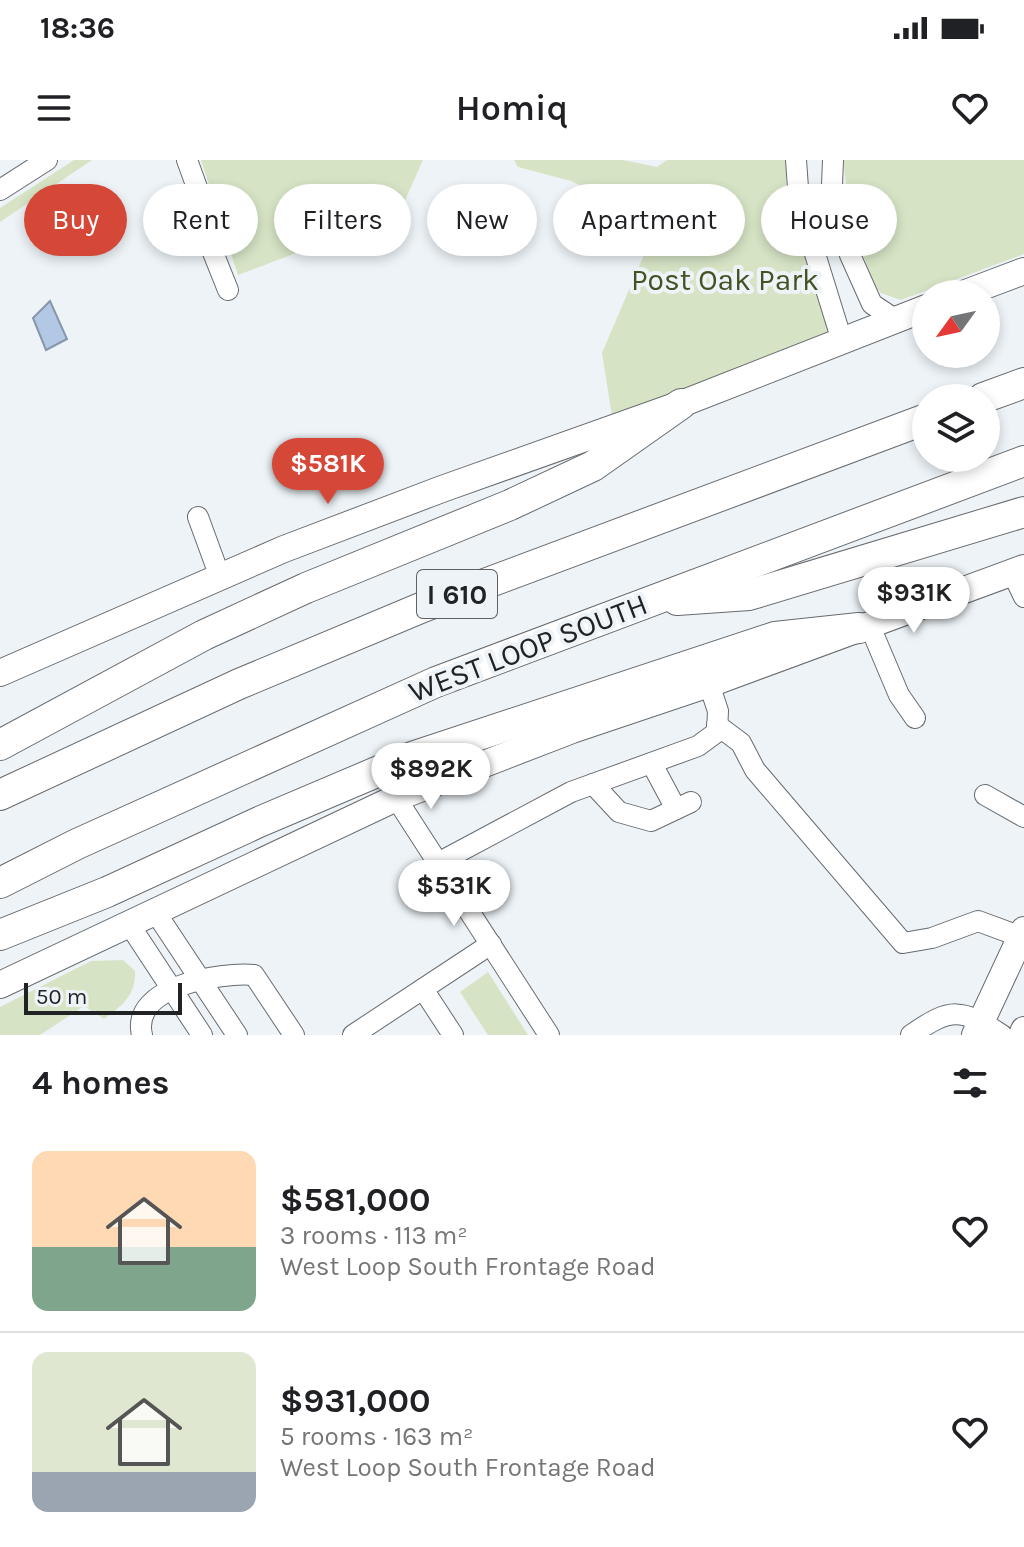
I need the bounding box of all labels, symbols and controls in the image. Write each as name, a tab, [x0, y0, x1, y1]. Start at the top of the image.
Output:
text: 18:36	[40, 10, 115, 46]
icon: menu	[32, 86, 76, 130]
icon: heart	[948, 86, 992, 130]
text: Homiq	[456, 87, 568, 129]
chip: Buy	[24, 184, 127, 256]
chip: Rent	[143, 184, 258, 256]
chip: Filters	[274, 184, 411, 256]
chip: New	[427, 184, 537, 256]
chip: Apartment	[553, 184, 745, 256]
chip: House	[761, 184, 897, 256]
park label: Post Oak Park	[631, 262, 819, 298]
north arrow	[912, 280, 1000, 368]
map controls	[912, 280, 1000, 472]
button: layers	[912, 384, 1000, 472]
pin: $581K	[272, 438, 384, 506]
text: $581K	[290, 448, 366, 479]
pin: $931K	[858, 567, 970, 635]
road number: I 610	[417, 570, 497, 618]
text: $931K	[876, 577, 952, 608]
street label: WEST LOOP SOUTH	[404, 586, 652, 710]
pin: $892K	[375, 743, 487, 811]
text: $892K	[389, 753, 473, 784]
pin: $531K	[398, 860, 510, 928]
text: $531K	[416, 870, 492, 901]
scale bar	[24, 979, 182, 1015]
text: 50 m	[36, 984, 87, 1010]
icon: filters	[948, 1061, 992, 1105]
text: 4 homes	[32, 1063, 169, 1103]
text: $581,000	[280, 1180, 430, 1220]
icon: home	[96, 1183, 192, 1279]
icon: heart	[948, 1209, 992, 1253]
text: 3 rooms · 113 m²	[280, 1220, 468, 1251]
text: West Loop South Frontage Road	[280, 1251, 656, 1282]
text: $931,000	[280, 1381, 431, 1421]
icon: home	[96, 1384, 192, 1480]
icon: heart	[948, 1410, 992, 1454]
text: 5 rooms · 163 m²	[280, 1421, 473, 1452]
text: West Loop South Frontage Road	[280, 1452, 656, 1483]

